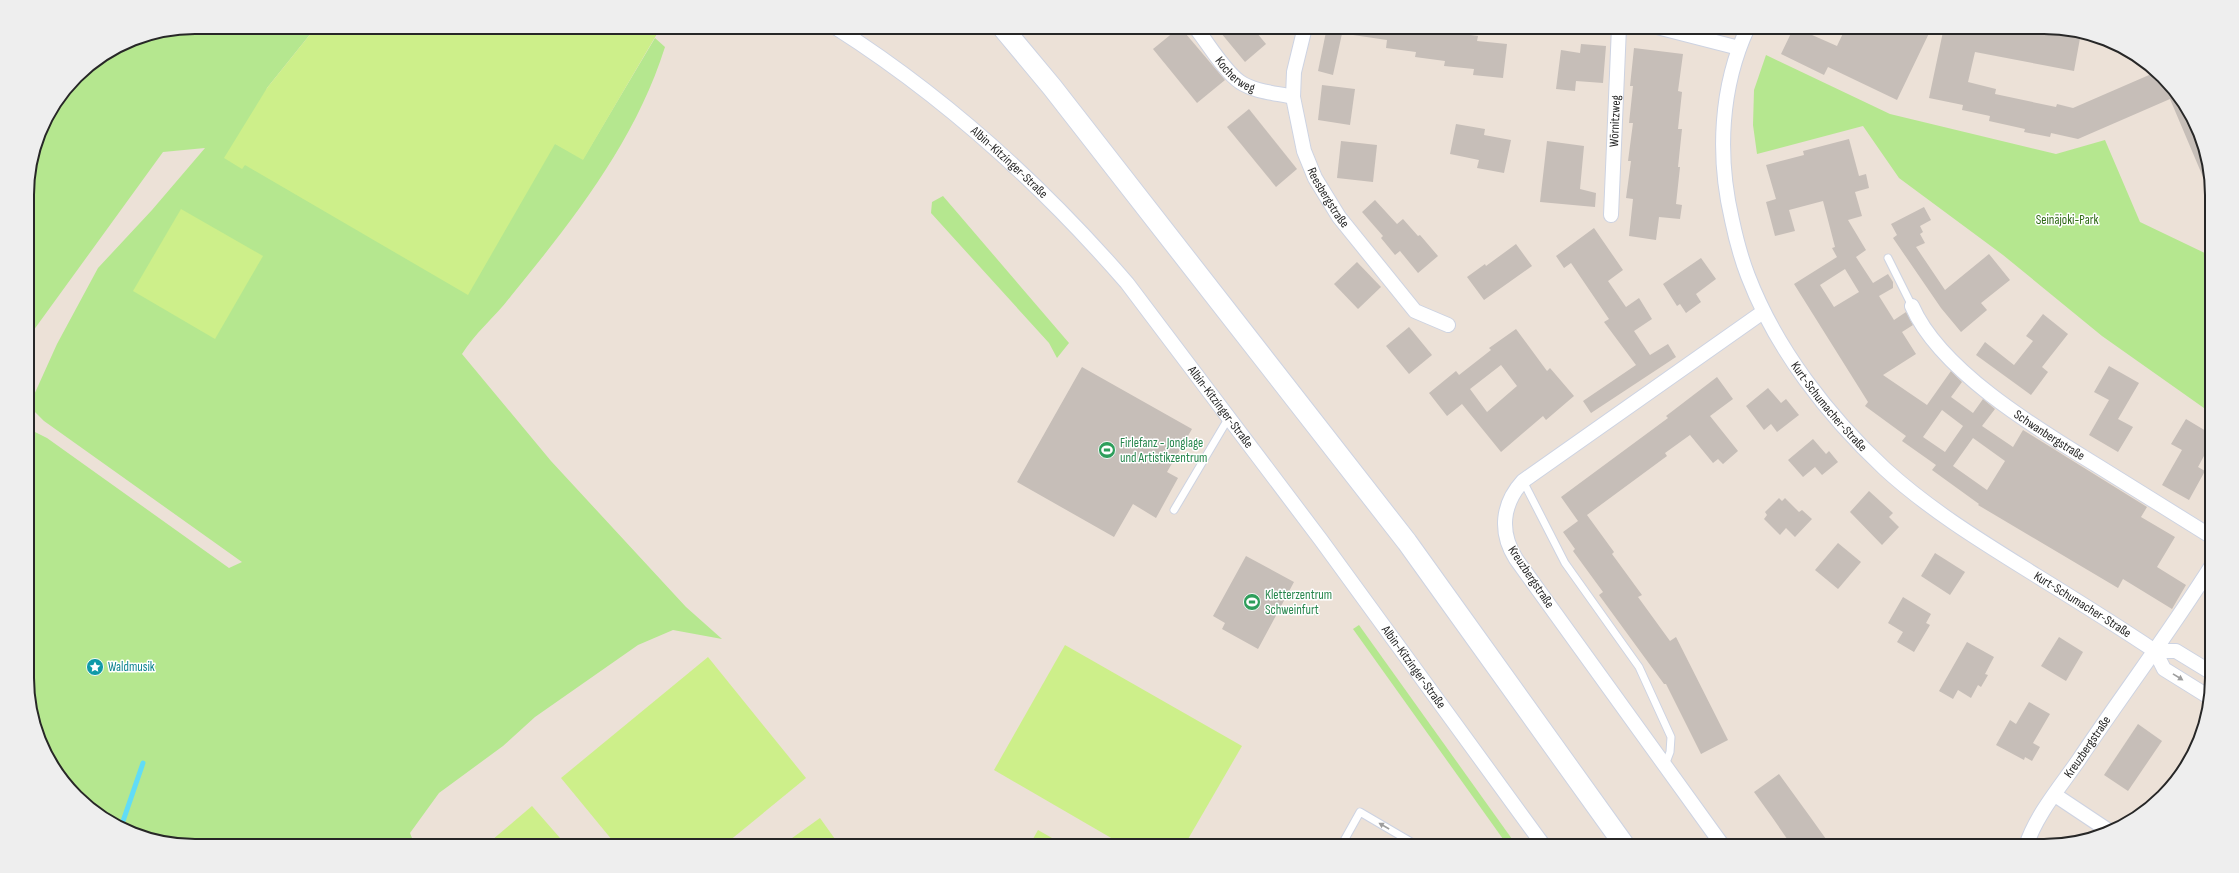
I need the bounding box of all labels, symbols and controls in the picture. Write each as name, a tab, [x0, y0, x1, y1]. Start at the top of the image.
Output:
street label: Kocherweg	[1211, 54, 1257, 96]
street label: Wörnitzweg	[1606, 95, 1624, 147]
street label: Albin-Kitzinger-Straße	[967, 122, 1051, 202]
street label: Reesbergstraße	[1304, 165, 1353, 231]
park label: Seinäjoki-Park	[2036, 212, 2098, 228]
street label: Kurt-Schumacher-Straße	[1787, 358, 1871, 455]
street label: Albin-Kitzinger-Straße	[1184, 362, 1257, 451]
street label: Schwanbergstraße	[2011, 406, 2088, 464]
place label: Firlefanz - Jonglage und Artistikzentrum	[1120, 435, 1207, 466]
sports icon: Firlefanz - Jonglage und Artistikzentrum	[1097, 440, 1117, 460]
street label: Kreuzbergstraße	[1504, 543, 1558, 611]
street label: Kurt-Schumacher-Straße	[2031, 568, 2134, 641]
place label: Kletterzentrum Schweinfurt	[1265, 587, 1332, 618]
sports icon: Kletterzentrum Schweinfurt	[1242, 592, 1262, 612]
street label: Albin-Kitzinger-Straße	[1377, 622, 1449, 712]
place icon: Waldmusik	[85, 657, 105, 677]
place label: Waldmusik	[108, 659, 155, 675]
one-way arrow	[2172, 674, 2184, 681]
street label: Kreuzbergstraße	[2061, 713, 2114, 781]
one-way arrow	[1378, 823, 1390, 830]

